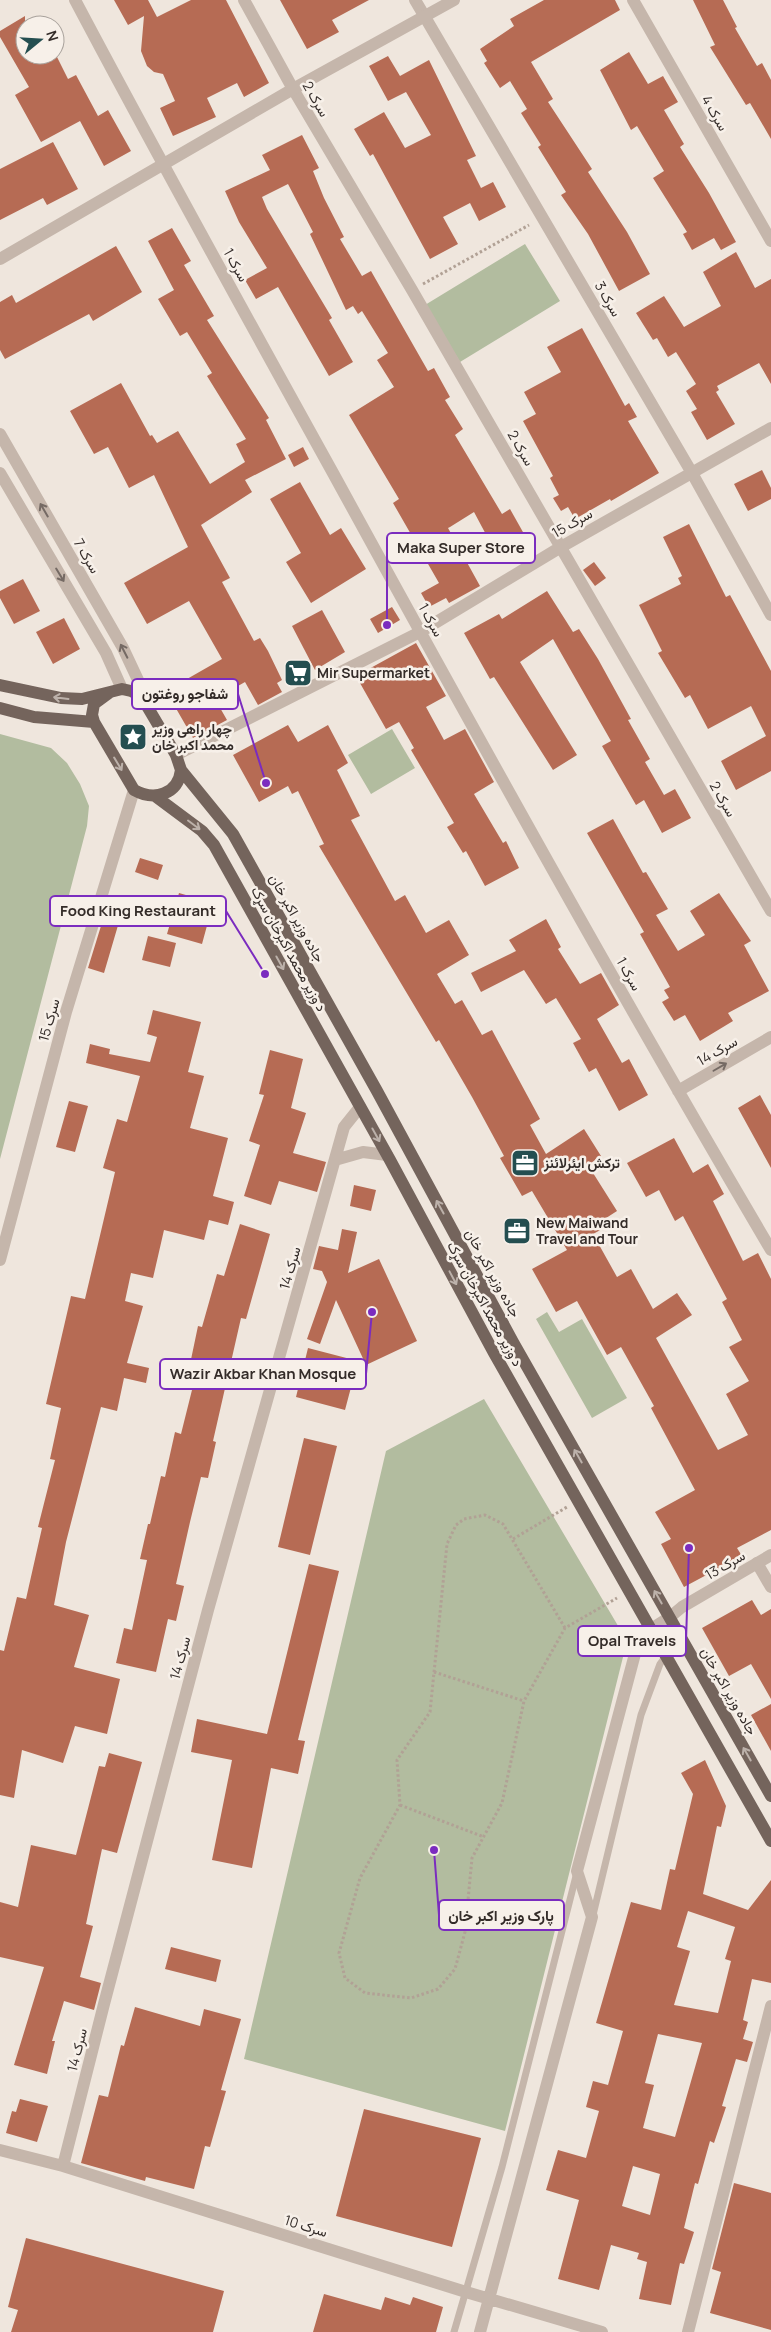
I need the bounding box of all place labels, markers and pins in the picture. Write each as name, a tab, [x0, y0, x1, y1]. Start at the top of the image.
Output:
callout: Maka Super Store	[387, 533, 535, 563]
supermarket icon: Mir Supermarket	[283, 658, 313, 688]
place label: Mir Supermarket	[317, 663, 430, 682]
callout: شفاجو روغتون	[132, 679, 238, 709]
place label: چهار راهی وزیر محمد اکبر خان	[151, 719, 234, 754]
place icon: چهار راهی وزیر محمد اکبر خان	[118, 722, 148, 752]
callout: Food King Restaurant	[50, 896, 226, 926]
office icon: ترکش ایئرلائنز	[510, 1148, 540, 1178]
place label: ترکش ایئرلائنز	[543, 1153, 621, 1172]
place label: New Maiwand Travel and Tour	[536, 1213, 639, 1248]
office icon: New Maiwand Travel and Tour	[502, 1216, 532, 1246]
callout: Wazir Akbar Khan Mosque	[160, 1359, 366, 1389]
callout: Opal Travels	[578, 1626, 686, 1656]
callout: پارک وزیر اکبر خان	[439, 1900, 564, 1930]

